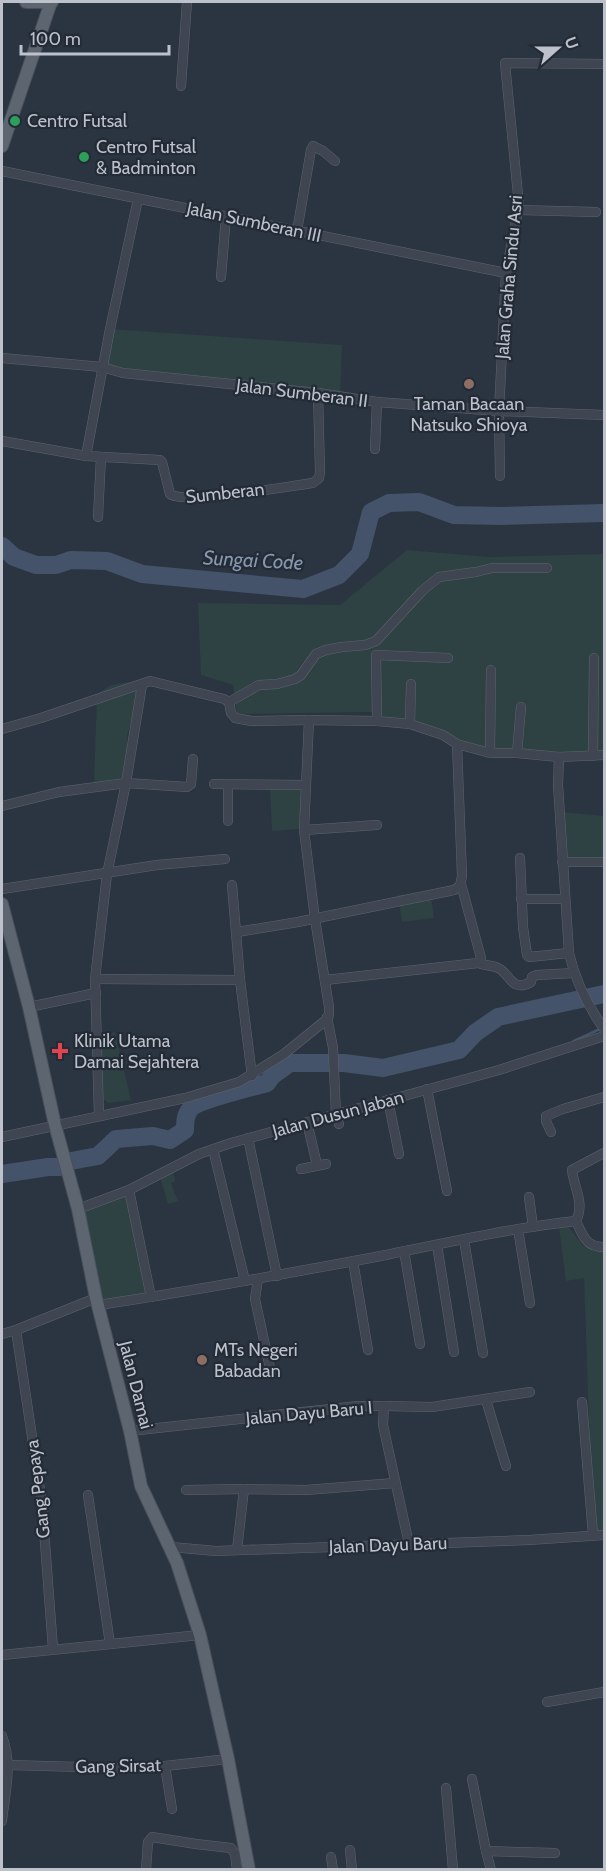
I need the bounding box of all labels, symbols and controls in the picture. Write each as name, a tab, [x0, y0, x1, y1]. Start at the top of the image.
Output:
scale bar	[21, 18, 170, 56]
north arrow	[528, 18, 588, 78]
text: 100 m	[30, 28, 81, 50]
text: U	[561, 34, 582, 52]
place label: Centro Futsal	[27, 110, 128, 132]
marker: Centro Futsal	[8, 114, 22, 128]
place label: Centro Futsal & Badminton	[96, 136, 197, 179]
marker: Centro Futsal & Badminton	[77, 150, 91, 164]
street label: Jalan Graha Sindu Asri	[491, 194, 527, 361]
street label: Jalan Sumberan III	[184, 197, 323, 247]
street label: Jalan Sumberan II	[234, 374, 369, 412]
marker: Taman Bacaan Natsuko Shioya	[462, 377, 476, 391]
place label: Taman Bacaan Natsuko Shioya	[411, 393, 528, 436]
street label: Sumberan	[185, 478, 265, 508]
water label: Sungai Code	[202, 545, 304, 575]
place label: Klinik Utama Damai Sejahtera	[74, 1030, 199, 1073]
marker: Klinik Utama Damai Sejahtera	[51, 1042, 69, 1060]
street label: Jalan Dusun Jaban	[269, 1086, 406, 1142]
street label: Jalan Damai	[114, 1338, 158, 1431]
place label: MTs Negeri Babadan	[214, 1339, 298, 1382]
marker: MTs Negeri Babadan	[195, 1353, 209, 1367]
street label: Jalan Dayu Baru I	[244, 1397, 373, 1430]
street label: Gang Pepaya	[21, 1438, 55, 1539]
street label: Jalan Dayu Baru	[327, 1532, 448, 1558]
street label: Gang Sirsat	[75, 1754, 161, 1778]

